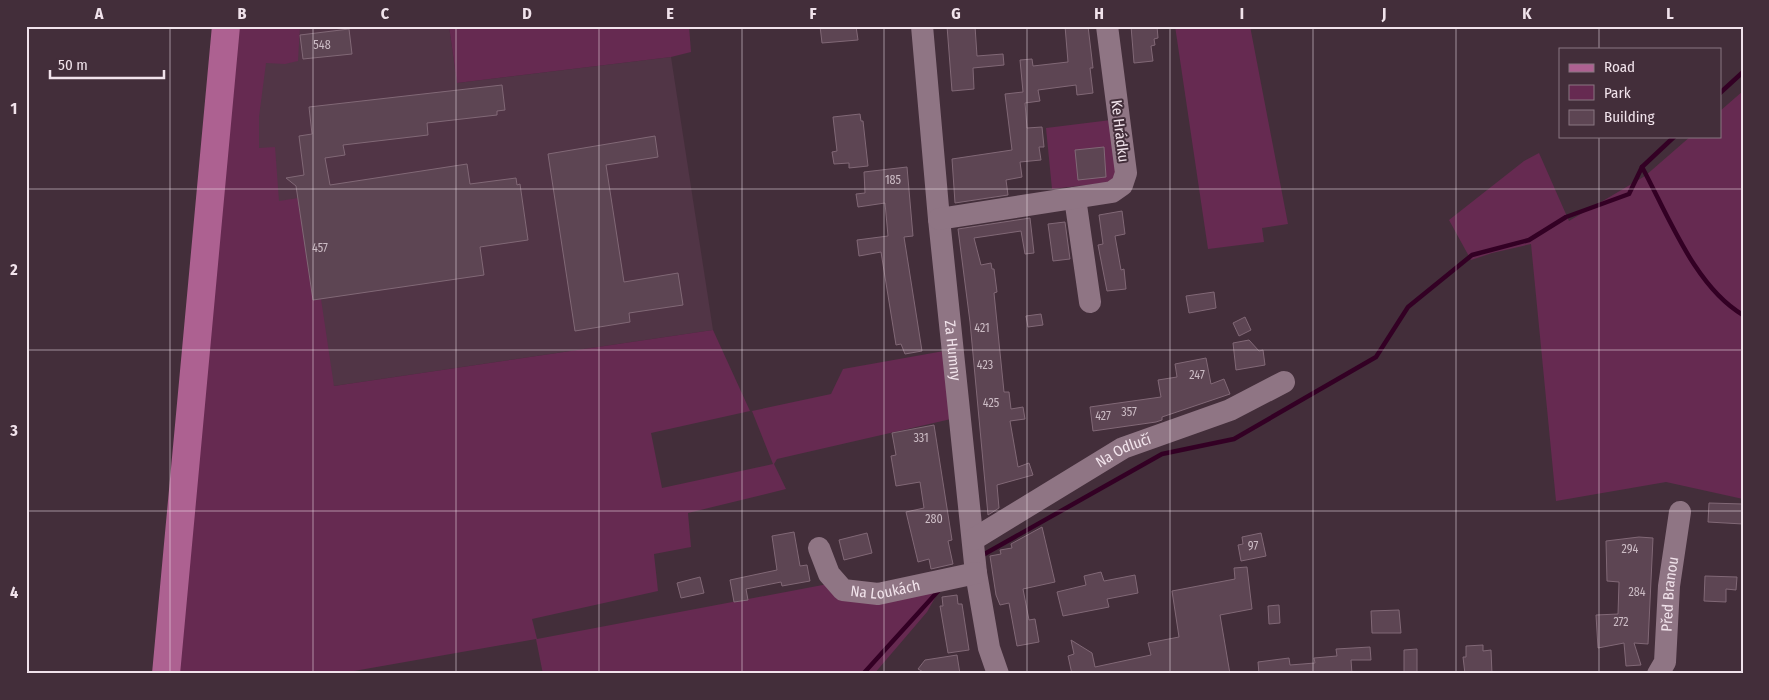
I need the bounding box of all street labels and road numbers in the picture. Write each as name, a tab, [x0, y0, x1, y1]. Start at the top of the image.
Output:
street label: Ke Hrádku	[1107, 99, 1133, 163]
street label: Za Humny	[941, 319, 965, 382]
street label: Na Odlučí	[1092, 430, 1154, 471]
street label: Před Branou	[1658, 555, 1682, 632]
street label: Na Loukách	[850, 576, 922, 603]

